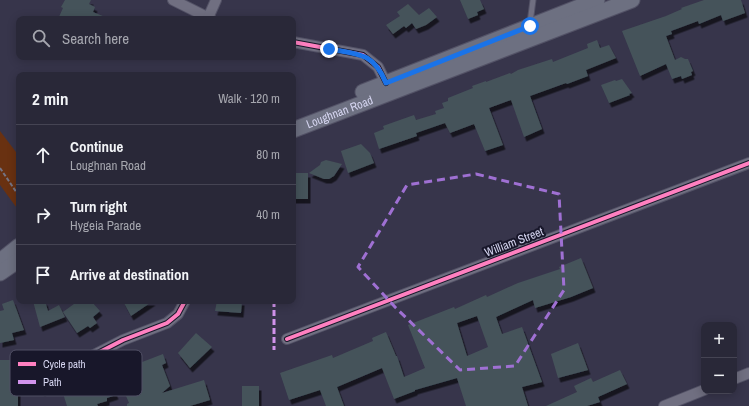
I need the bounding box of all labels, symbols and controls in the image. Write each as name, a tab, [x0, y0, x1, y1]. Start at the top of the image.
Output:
search box	[16, 16, 296, 60]
route start	[521, 17, 539, 35]
icon: search	[30, 27, 52, 49]
text: Search here	[62, 28, 129, 49]
route end	[320, 40, 338, 58]
text: 2 min	[32, 87, 68, 110]
text: Walk · 120 m	[218, 90, 280, 107]
street label: Loughnan Road	[304, 92, 375, 132]
text: Continue	[70, 136, 123, 157]
icon: ahead	[32, 144, 54, 166]
text: 80 m	[256, 146, 280, 163]
text: Loughnan Road	[70, 157, 146, 174]
text: Turn right	[70, 196, 127, 217]
icon: right	[32, 204, 54, 226]
text: 40 m	[256, 206, 280, 223]
text: Hygeia Parade	[70, 217, 141, 234]
street label: William Street	[482, 223, 546, 261]
icon: arrive	[32, 264, 54, 286]
text: Arrive at destination	[70, 264, 189, 285]
map controls	[701, 322, 737, 394]
button: +	[701, 322, 737, 358]
legend	[10, 350, 142, 396]
text: Cycle path	[43, 357, 86, 371]
button: −	[701, 358, 737, 394]
text: Path	[43, 375, 62, 389]

